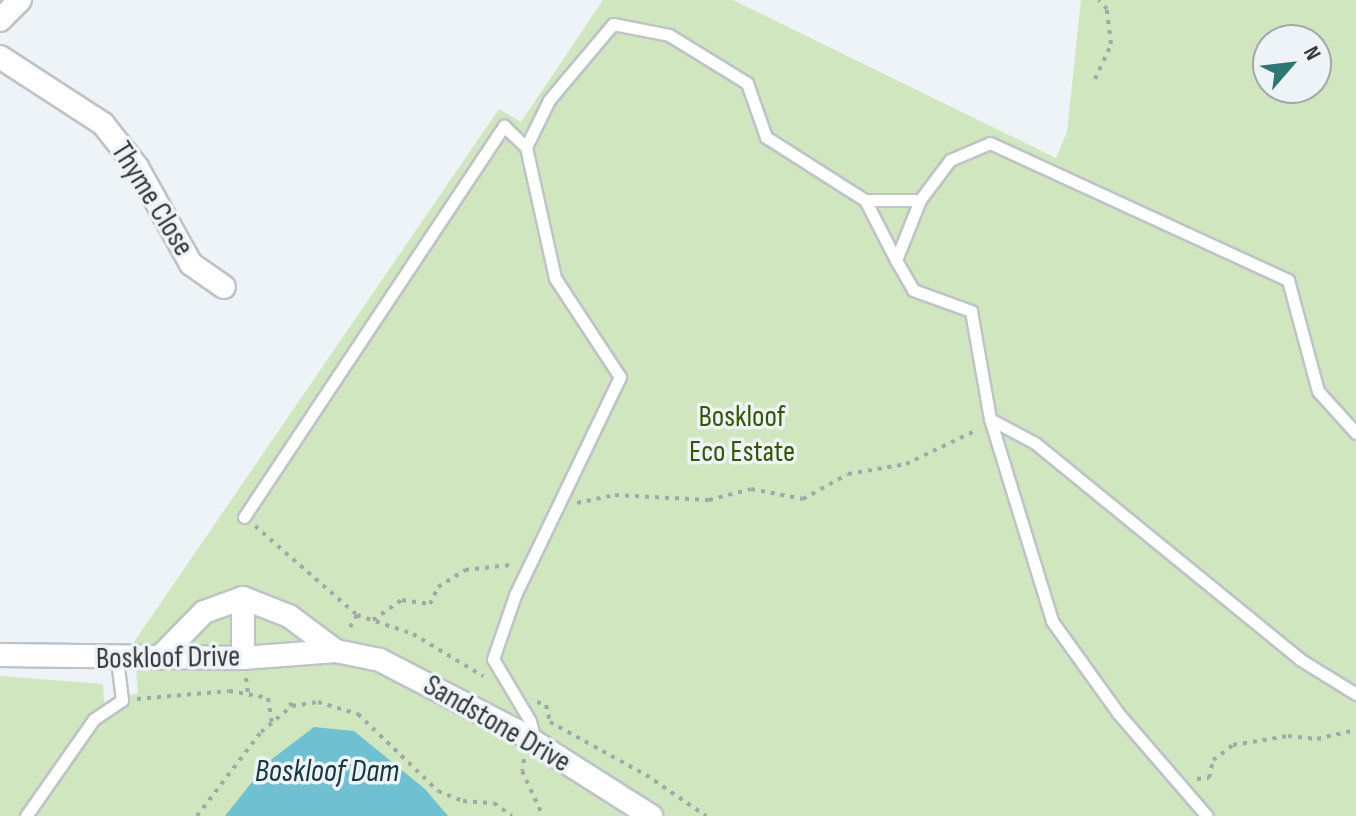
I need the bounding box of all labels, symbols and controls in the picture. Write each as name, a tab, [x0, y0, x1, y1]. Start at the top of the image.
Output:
north arrow	[1252, 24, 1332, 104]
text: N	[1297, 42, 1327, 65]
street label: Thyme Close	[103, 135, 201, 263]
park label: Boskloof Eco Estate	[689, 399, 795, 470]
street label: Boskloof Drive	[96, 639, 240, 677]
street label: Sandstone Drive	[417, 667, 577, 781]
water label: Boskloof Dam	[255, 753, 399, 791]

